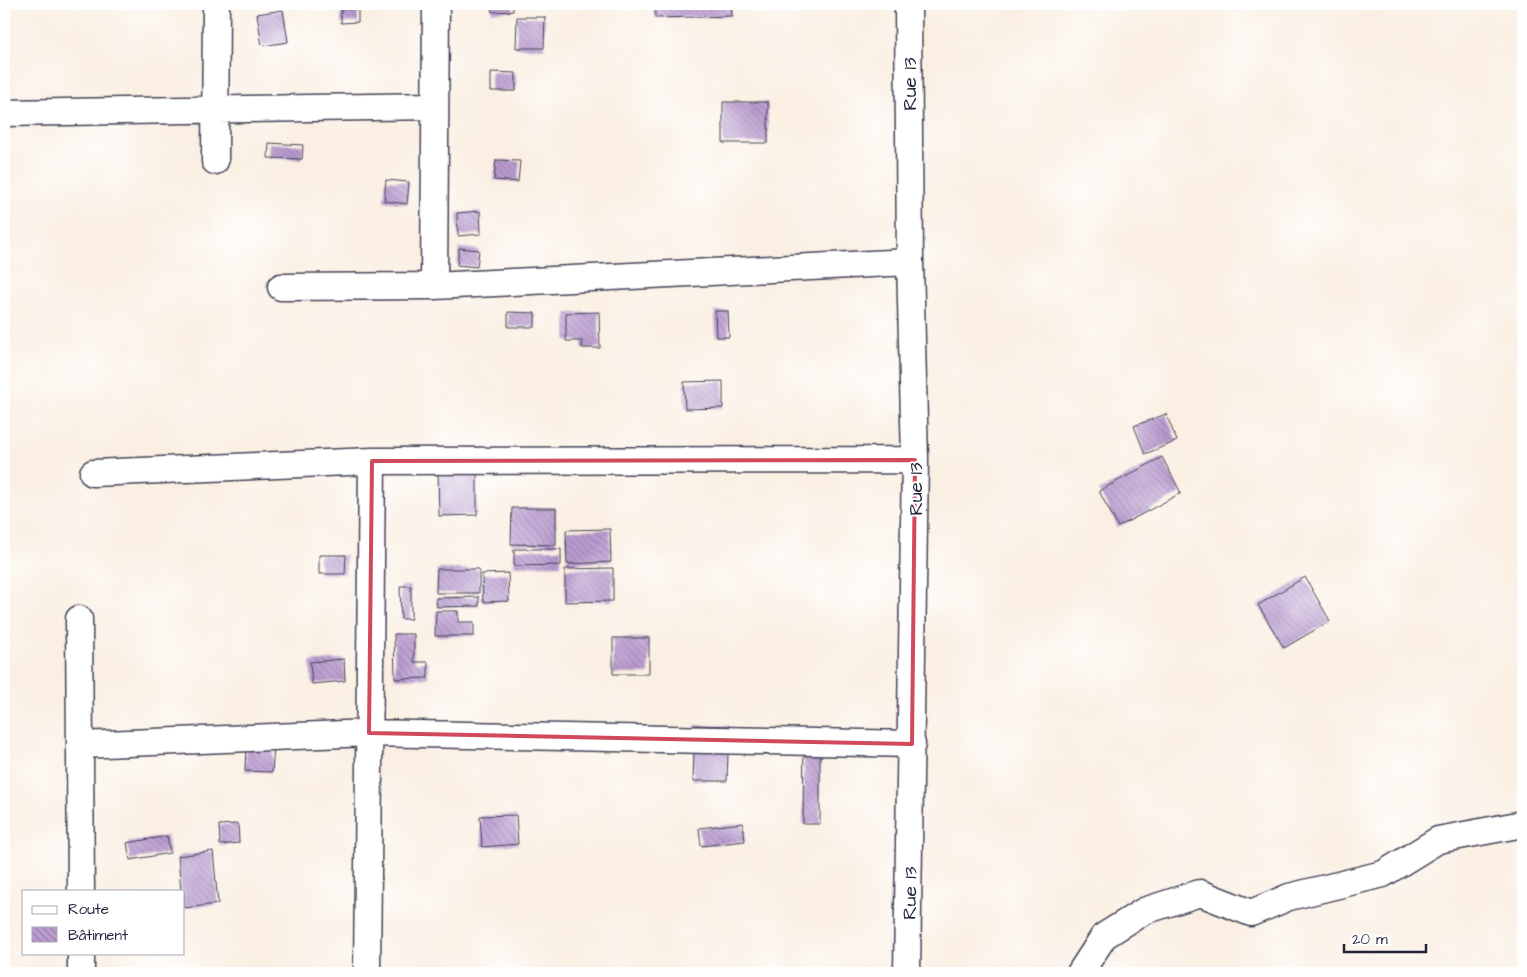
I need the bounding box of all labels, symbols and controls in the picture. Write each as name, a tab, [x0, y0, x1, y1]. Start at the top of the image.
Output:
street label: Rue 13	[897, 57, 924, 111]
street label: Rue 13	[903, 462, 930, 516]
street label: Rue 13	[897, 866, 924, 920]
legend	[22, 890, 185, 954]
text: Route	[68, 899, 109, 920]
scale bar	[1344, 922, 1427, 954]
text: Bâtiment	[68, 925, 128, 946]
text: 20 m	[1352, 929, 1388, 950]

